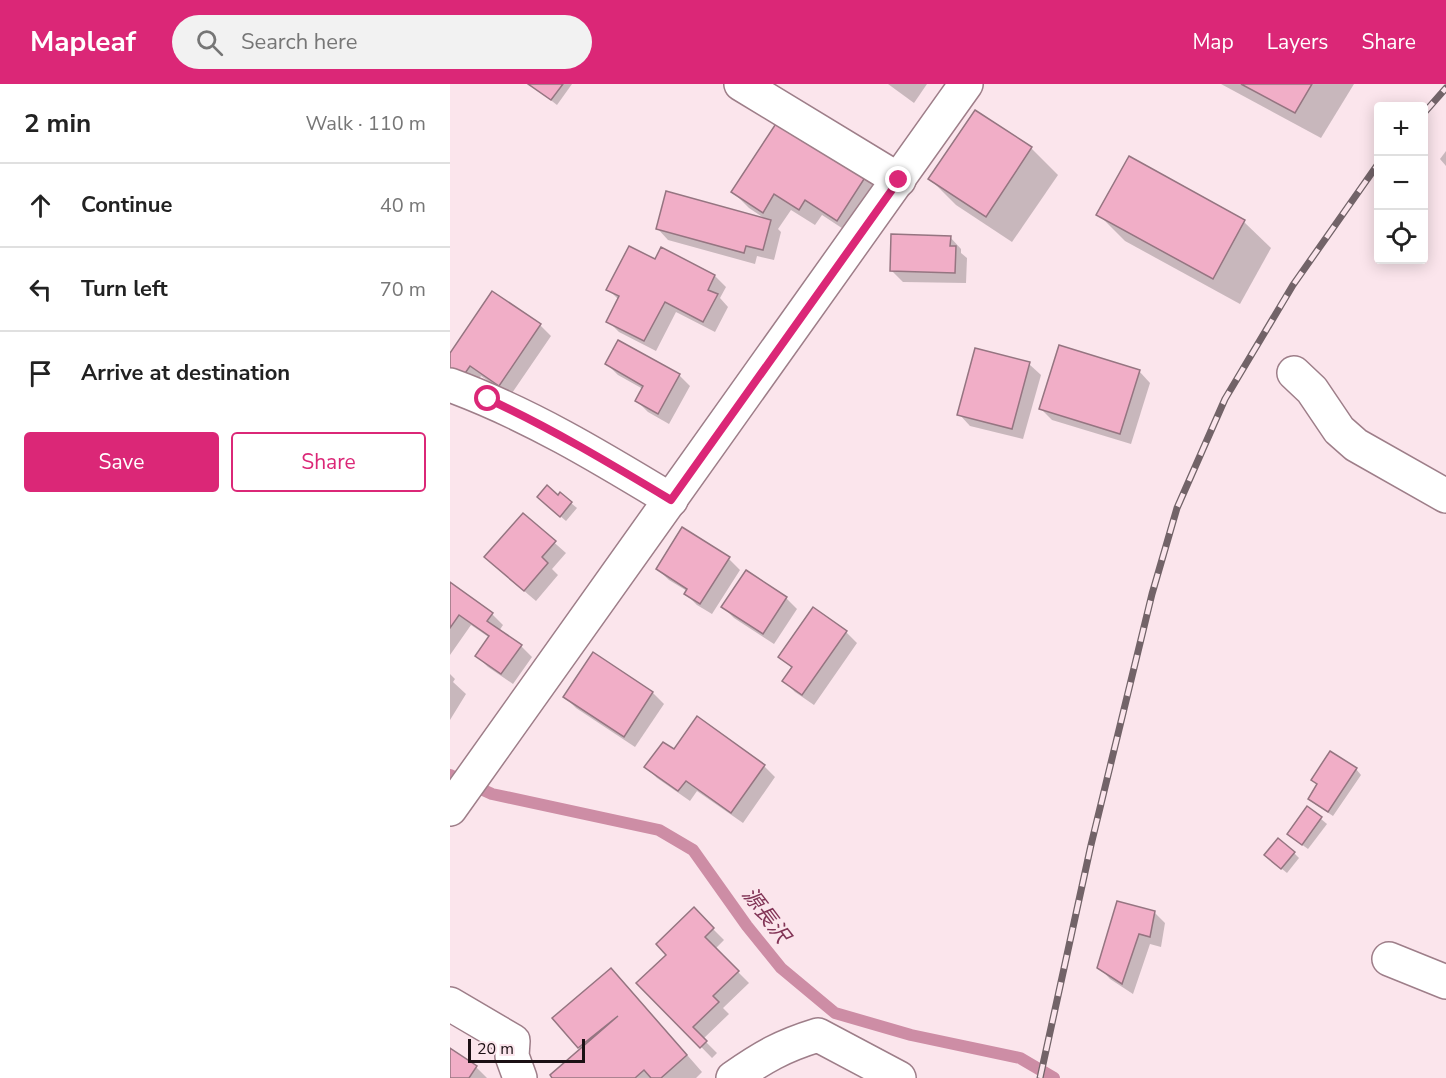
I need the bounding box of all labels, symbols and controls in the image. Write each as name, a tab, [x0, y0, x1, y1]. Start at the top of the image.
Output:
search box	[172, 15, 592, 69]
text: Mapleaf	[30, 23, 136, 61]
icon: search	[193, 26, 226, 59]
text: Search here	[241, 27, 358, 57]
text: Map	[1192, 28, 1234, 56]
text: Layers	[1267, 28, 1328, 56]
text: Share	[1361, 28, 1416, 56]
map controls	[1374, 102, 1428, 264]
button: +	[1374, 102, 1428, 156]
text: 2 min	[24, 106, 91, 141]
text: Walk · 110 m	[306, 110, 426, 137]
button: −	[1374, 156, 1428, 210]
route end	[885, 166, 911, 192]
icon: ahead	[24, 189, 57, 222]
text: Continue	[81, 190, 172, 220]
text: 40 m	[380, 192, 426, 219]
button: locate	[1374, 210, 1428, 264]
icon: left	[24, 273, 57, 306]
text: Turn left	[81, 274, 168, 304]
text: 70 m	[380, 276, 426, 303]
icon: arrive	[24, 357, 57, 390]
text: Arrive at destination	[81, 358, 290, 388]
route start	[474, 385, 500, 411]
button: Save	[24, 432, 219, 492]
button: Share	[231, 432, 426, 492]
water label: 源長沢	[736, 881, 798, 951]
scale bar	[468, 1036, 585, 1064]
text: 20 m	[477, 1038, 514, 1060]

